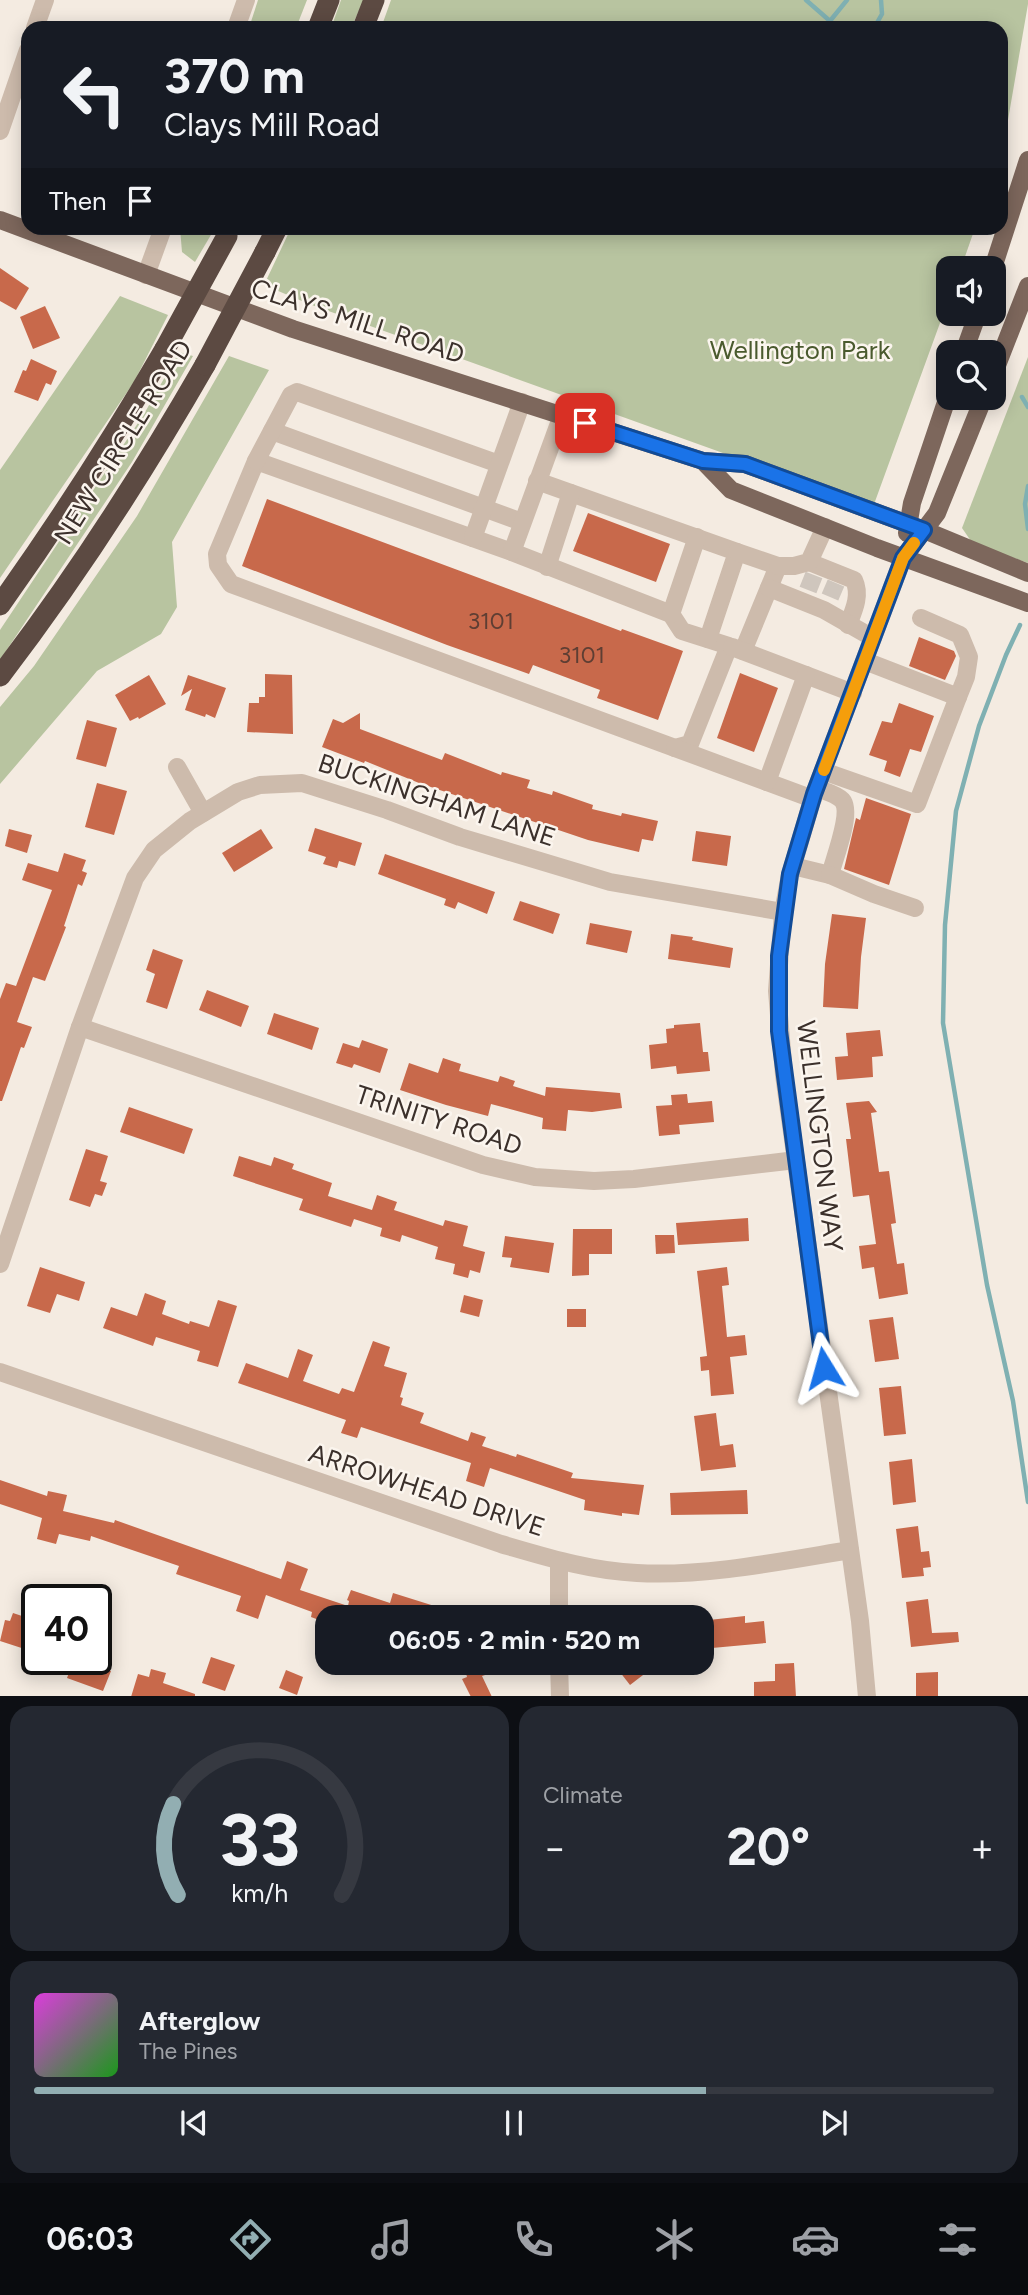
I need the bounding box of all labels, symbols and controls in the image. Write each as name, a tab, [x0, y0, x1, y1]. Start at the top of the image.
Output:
text: 370 m	[164, 46, 305, 105]
icon: left	[49, 49, 140, 140]
text: Clays Mill Road	[164, 106, 380, 144]
icon: arrive	[121, 182, 159, 220]
text: Then	[49, 185, 107, 217]
map controls	[936, 256, 1006, 410]
button: sound	[936, 256, 1006, 326]
street label: CLAYS MILL ROAD	[247, 271, 469, 371]
street label: NEW CIRCLE ROAD	[47, 334, 199, 550]
park label: Wellington Park	[710, 334, 891, 366]
button: search	[936, 340, 1006, 410]
pin	[555, 393, 615, 453]
icon: arrive	[566, 404, 604, 442]
house number: 3101	[468, 607, 514, 635]
house number: 3101	[559, 641, 605, 669]
street label: BUCKINGHAM LANE	[314, 746, 560, 854]
street label: WELLINGTON WAY	[790, 1019, 850, 1254]
street label: TRINITY ROAD	[352, 1078, 526, 1162]
position arrow	[787, 1331, 861, 1405]
street label: ARROWHEAD DRIVE	[305, 1437, 549, 1543]
speed limit sign: 40	[21, 1584, 112, 1675]
text: 06:05 · 2 min · 520 m	[389, 1624, 640, 1656]
text: Climate	[543, 1781, 622, 1809]
text: 33	[219, 1796, 300, 1883]
text: 20°	[727, 1816, 810, 1878]
text: −	[543, 1825, 567, 1871]
text: +	[970, 1825, 994, 1871]
text: km/h	[231, 1877, 288, 1907]
text: Afterglow	[139, 2005, 261, 2037]
text: The Pines	[139, 2037, 238, 2065]
icon: previous	[175, 2104, 213, 2142]
icon: pause	[495, 2104, 533, 2142]
icon: next	[815, 2104, 853, 2142]
icon: directions	[226, 2215, 275, 2264]
icon: music	[367, 2215, 416, 2264]
icon: phone	[509, 2215, 558, 2264]
icon: climate	[650, 2215, 699, 2264]
icon: car	[791, 2215, 840, 2264]
icon: filters	[933, 2215, 982, 2264]
text: 06:03	[46, 2220, 134, 2258]

